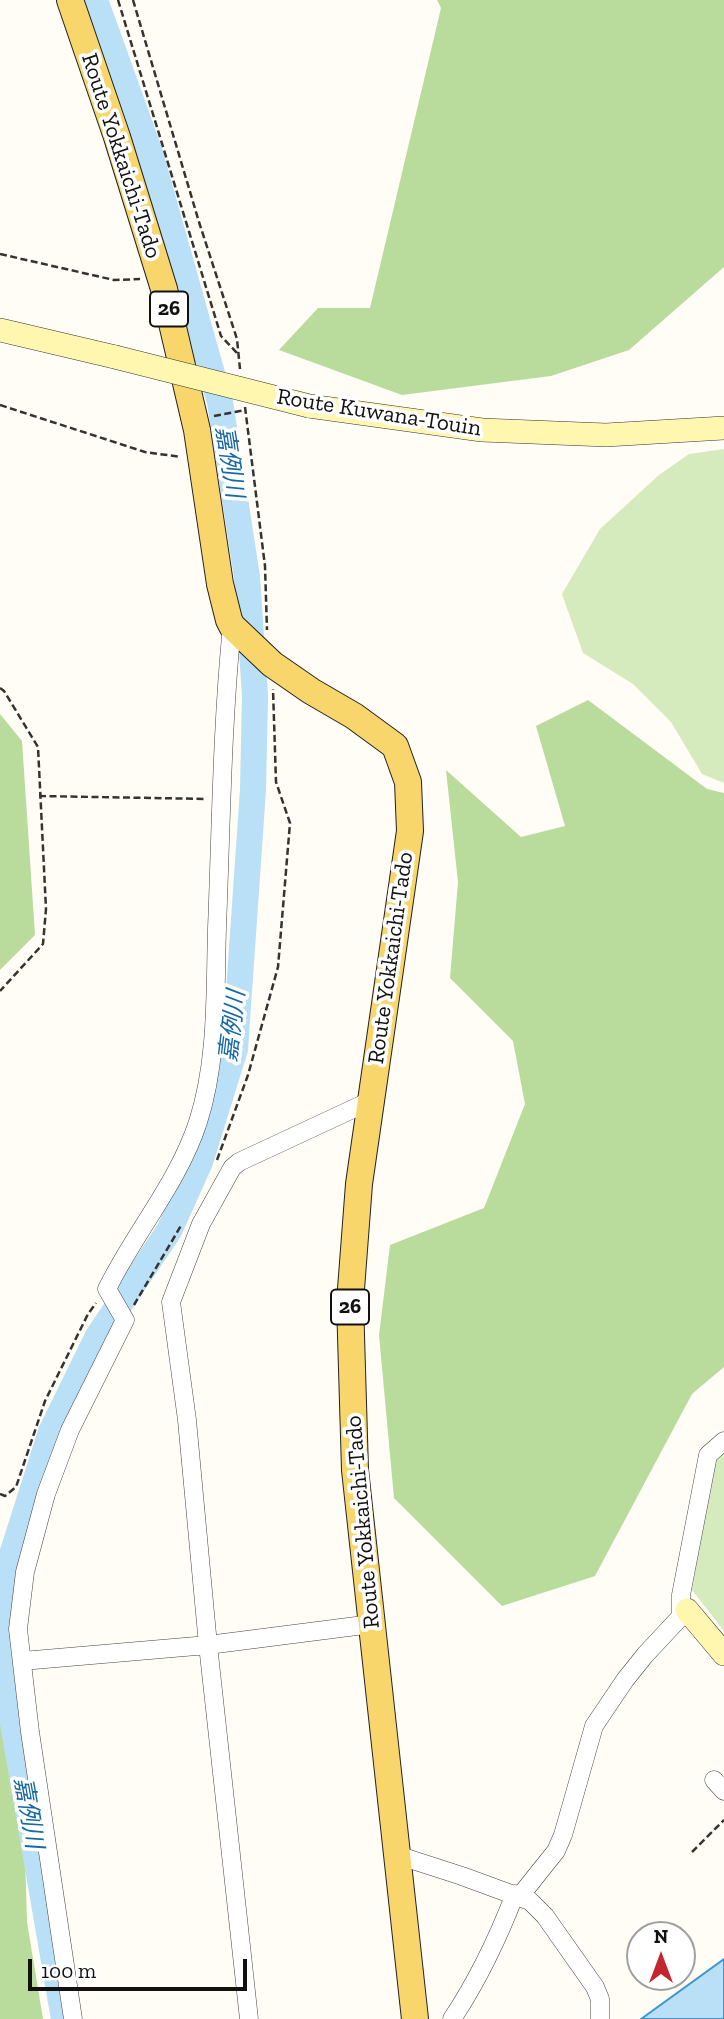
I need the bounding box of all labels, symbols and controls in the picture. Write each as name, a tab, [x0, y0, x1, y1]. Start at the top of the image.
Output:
street label: Route Yokkaichi-Tado	[75, 50, 167, 262]
road number: 26	[150, 292, 188, 326]
street label: Route Kuwana-Touin	[275, 383, 483, 443]
water label: 嘉例川	[209, 424, 249, 500]
street label: Route Yokkaichi-Tado	[362, 850, 420, 1066]
water label: 嘉例川	[214, 989, 252, 1063]
road number: 26	[331, 1290, 369, 1324]
street label: Route Yokkaichi-Tado	[340, 1414, 386, 1630]
water label: 嘉例川	[8, 1775, 48, 1851]
north arrow	[626, 1921, 696, 1991]
text: N	[654, 1925, 668, 1948]
scale bar	[32, 1946, 250, 1990]
text: 100 m	[41, 1958, 96, 1983]

